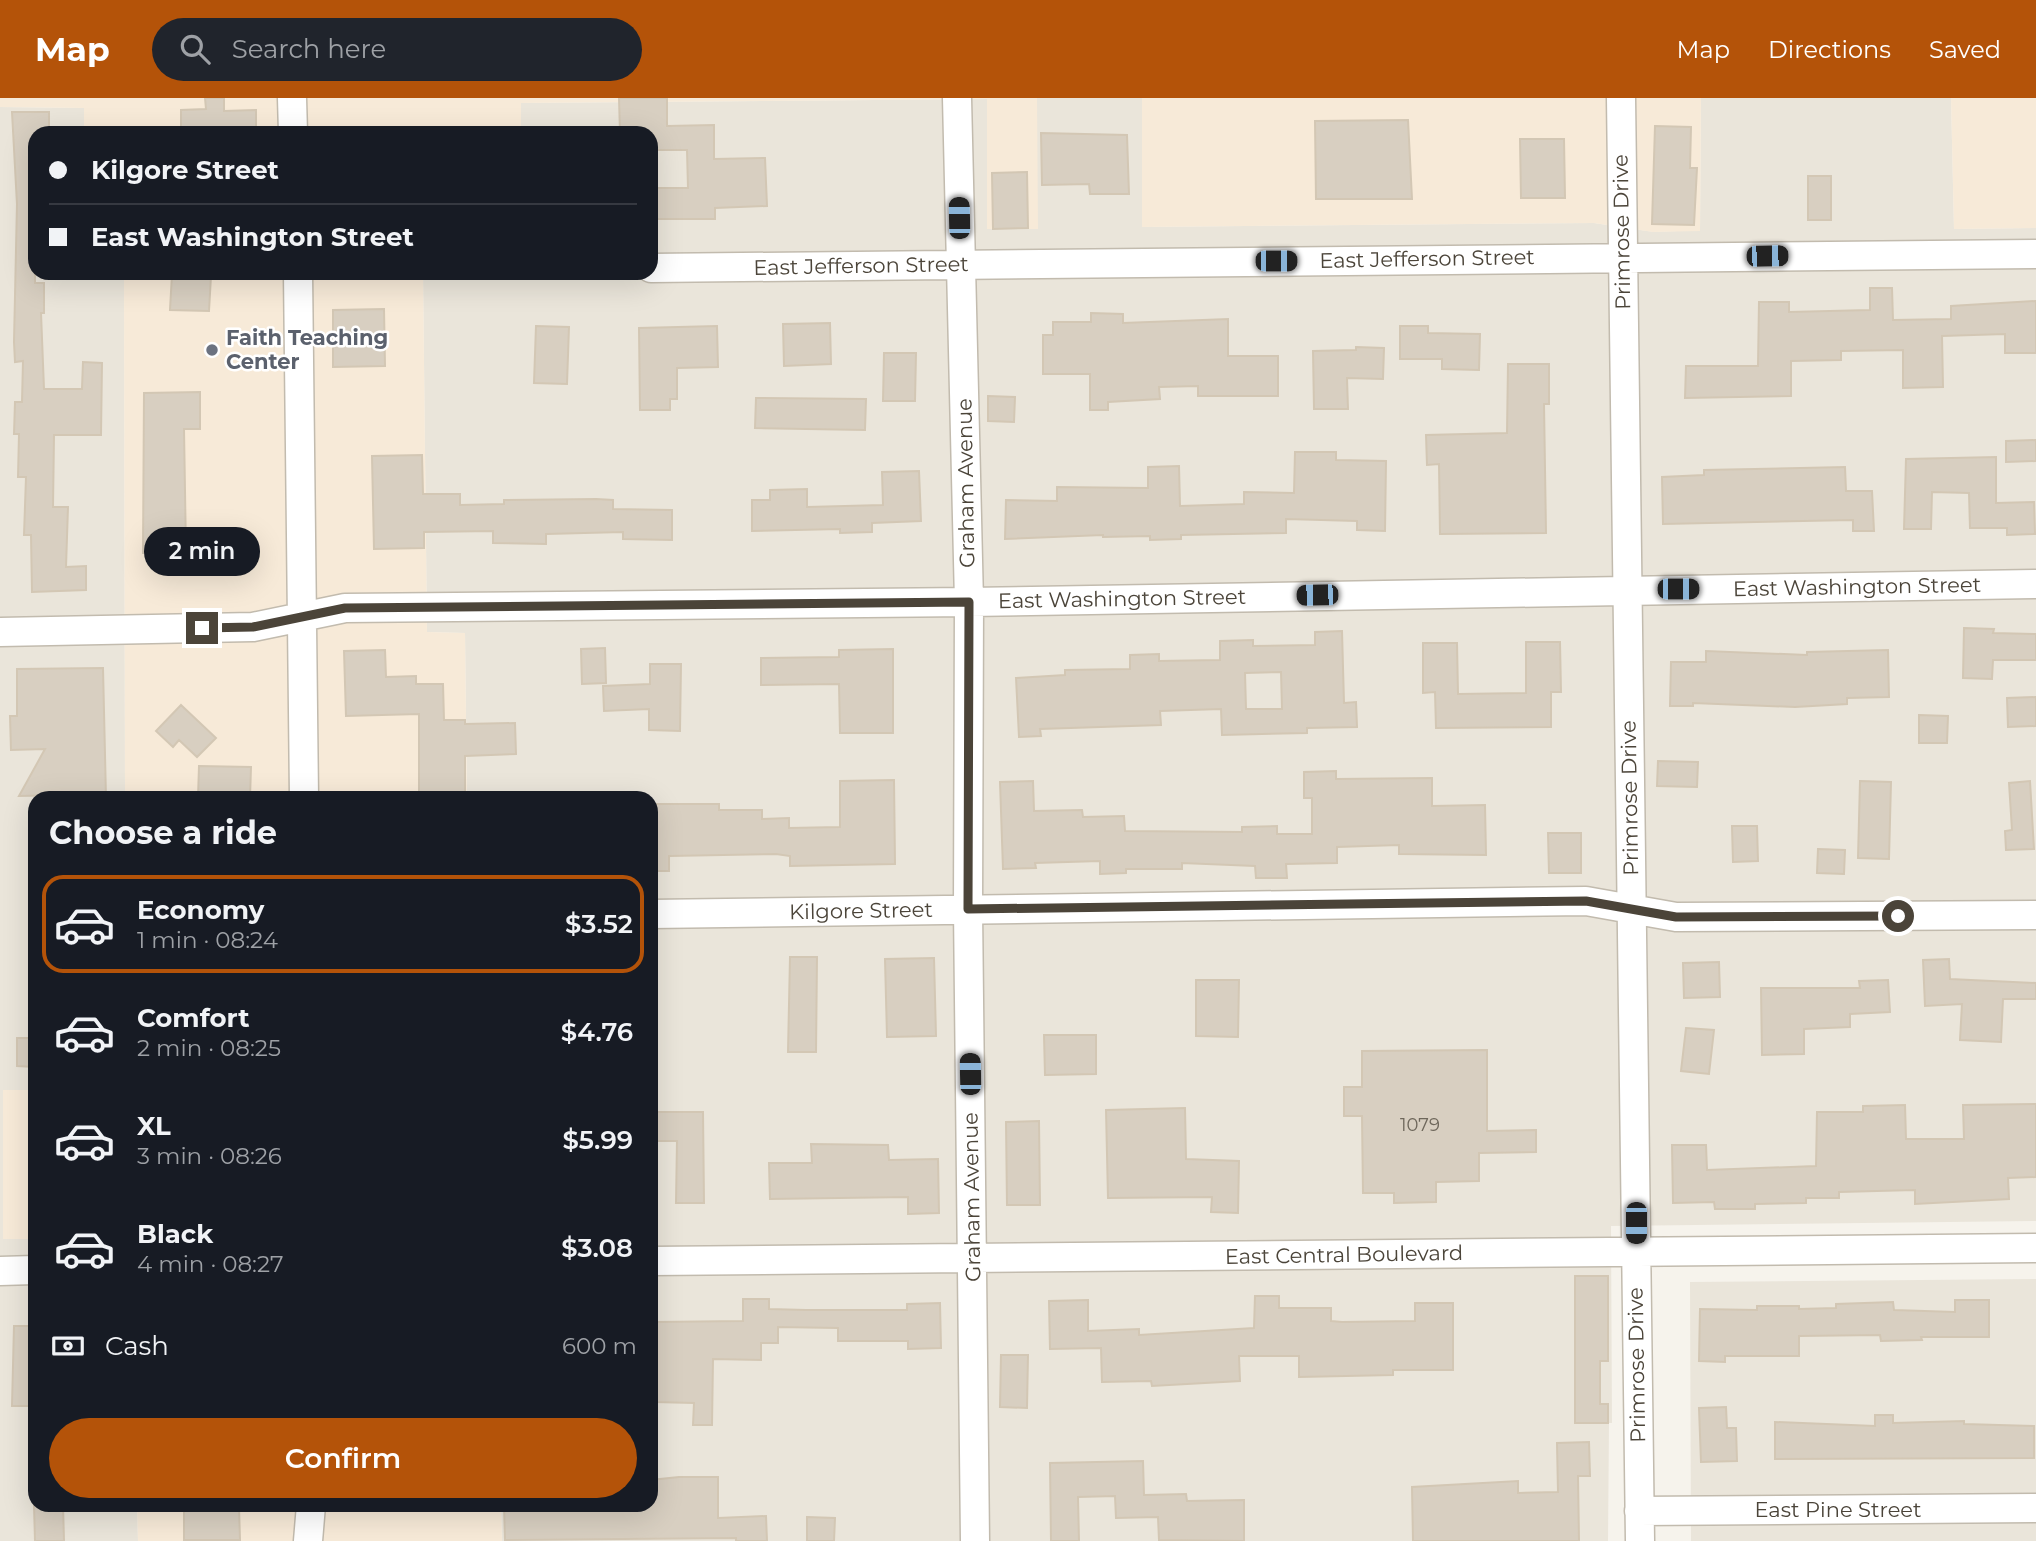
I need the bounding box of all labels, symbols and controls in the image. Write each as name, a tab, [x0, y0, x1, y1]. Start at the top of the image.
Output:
search box	[152, 18, 642, 81]
text: Map	[35, 29, 110, 69]
icon: search	[176, 30, 214, 68]
text: Search here	[232, 33, 386, 65]
text: Map	[1677, 35, 1730, 64]
text: Directions	[1768, 35, 1891, 64]
text: Saved	[1929, 35, 2001, 64]
text: Kilgore Street	[91, 154, 279, 186]
street label: Primrose Drive	[1608, 154, 1635, 310]
car	[949, 197, 970, 239]
text: East Washington Street	[91, 221, 414, 253]
street label: East Jefferson Street	[1319, 244, 1535, 273]
car	[1746, 245, 1789, 267]
street label: East Jefferson Street	[753, 251, 969, 280]
car	[1256, 251, 1298, 272]
place label: Faith Teaching Center	[226, 325, 388, 374]
marker: Faith Teaching Center	[204, 342, 220, 358]
street label: Graham Avenue	[952, 398, 979, 568]
callout: 2 min	[144, 526, 260, 575]
text: 2 min	[169, 537, 235, 565]
street label: East Washington Street	[1733, 572, 1981, 601]
car	[1658, 579, 1700, 600]
street label: East Washington Street	[998, 584, 1246, 613]
car	[1296, 584, 1339, 606]
route end	[186, 612, 218, 644]
street label: Primrose Drive	[1616, 720, 1643, 876]
text: Choose a ride	[49, 813, 277, 852]
icon: car	[53, 893, 116, 956]
text: Economy	[137, 894, 264, 926]
street label: Kilgore Street	[789, 897, 933, 924]
route start	[1882, 900, 1914, 932]
text: $3.52	[565, 908, 633, 940]
text: 1 min · 08:24	[137, 926, 278, 954]
icon: car	[53, 1001, 116, 1064]
text: Comfort	[137, 1002, 249, 1034]
text: $4.76	[561, 1016, 633, 1048]
text: 2 min · 08:25	[137, 1034, 281, 1062]
car	[960, 1053, 981, 1095]
icon: car	[53, 1109, 116, 1172]
text: XL	[137, 1110, 171, 1142]
street label: Graham Avenue	[958, 1112, 985, 1282]
house number: 1079	[1400, 1114, 1440, 1136]
text: $5.99	[563, 1124, 633, 1156]
text: 3 min · 08:26	[137, 1142, 282, 1170]
car	[1626, 1202, 1647, 1244]
icon: car	[53, 1217, 116, 1280]
text: Black	[137, 1218, 213, 1250]
text: $3.08	[561, 1232, 633, 1264]
street label: East Central Boulevard	[1225, 1240, 1463, 1269]
text: 4 min · 08:27	[137, 1250, 284, 1278]
street label: Primrose Drive	[1623, 1287, 1650, 1443]
icon: cash	[49, 1327, 87, 1365]
text: Cash	[105, 1330, 169, 1362]
text: 600 m	[562, 1332, 637, 1360]
button: Confirm	[49, 1418, 637, 1498]
street label: East Pine Street	[1754, 1497, 1922, 1522]

